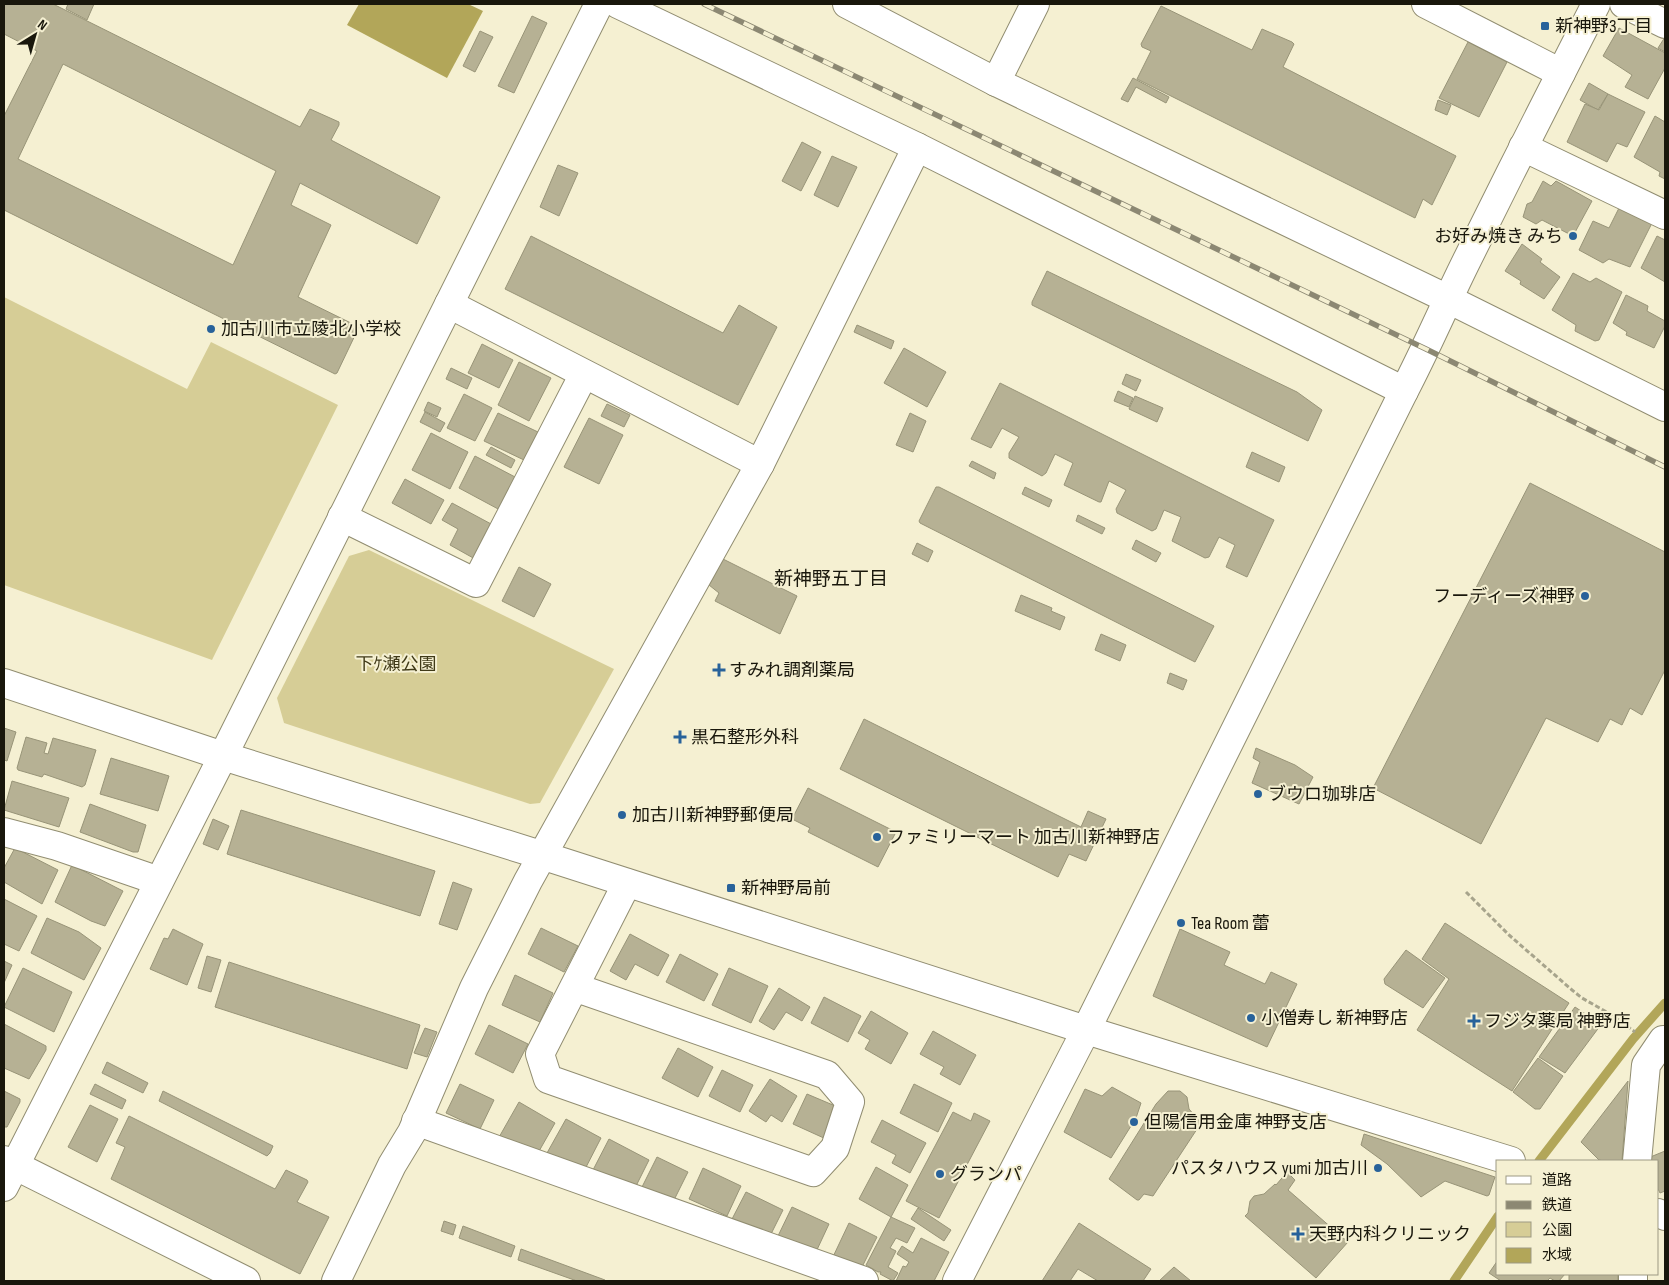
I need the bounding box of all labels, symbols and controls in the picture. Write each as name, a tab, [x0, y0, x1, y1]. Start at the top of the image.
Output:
north arrow	[10, 10, 60, 60]
text: N	[34, 16, 51, 34]
place label: 新神野3丁目	[1555, 16, 1653, 37]
marker: 新神野3丁目	[1539, 20, 1551, 32]
place label: お好み焼き みち	[1434, 226, 1563, 247]
marker: お好み焼き みち	[1567, 230, 1579, 242]
place label: 加古川市立陵北小学校	[221, 319, 401, 340]
marker: 加古川市立陵北小学校	[205, 323, 217, 335]
district label: 新神野五丁目	[774, 568, 888, 591]
place label: フーディーズ神野	[1433, 586, 1575, 607]
marker: フーディーズ神野	[1579, 590, 1591, 602]
park label: 下ｹ瀬公園	[356, 654, 437, 675]
place label: すみれ調剤薬局	[729, 660, 855, 681]
marker: すみれ調剤薬局	[713, 664, 725, 676]
place label: 黒石整形外科	[691, 727, 799, 748]
marker: 黒石整形外科	[673, 730, 687, 744]
place label: ブウロ珈琲店	[1268, 784, 1376, 805]
marker: ブウロ珈琲店	[1252, 788, 1264, 800]
place label: 加古川新神野郵便局	[632, 805, 794, 826]
marker: 加古川新神野郵便局	[616, 809, 628, 821]
place label: ファミリーマート 加古川新神野店	[887, 827, 1160, 848]
marker: ファミリーマート 加古川新神野店	[871, 831, 883, 843]
place label: 新神野局前	[741, 878, 831, 899]
marker: 新神野局前	[725, 882, 737, 894]
place label: Tea Room 蕾	[1191, 913, 1270, 934]
marker: Tea Room 蕾	[1175, 917, 1187, 929]
place label: 小僧寿し 新神野店	[1261, 1008, 1408, 1029]
place label: フジタ薬局 神野店	[1484, 1011, 1631, 1032]
marker: 小僧寿し 新神野店	[1245, 1012, 1257, 1024]
marker: フジタ薬局 神野店	[1468, 1015, 1480, 1027]
place label: 但陽信用金庫 神野支店	[1144, 1112, 1327, 1133]
marker: 但陽信用金庫 神野支店	[1128, 1116, 1140, 1128]
place label: パスタハウス yumi 加古川	[1171, 1158, 1368, 1179]
legend	[1496, 1160, 1659, 1275]
marker: パスタハウス yumi 加古川	[1372, 1162, 1384, 1174]
place label: グランパ	[950, 1164, 1022, 1185]
marker: グランパ	[934, 1168, 946, 1180]
text: 道路	[1542, 1171, 1572, 1190]
text: 鉄道	[1542, 1196, 1572, 1215]
text: 公園	[1542, 1221, 1572, 1240]
place label: 天野内科クリニック	[1309, 1224, 1471, 1245]
marker: 天野内科クリニック	[1291, 1227, 1305, 1241]
text: 水域	[1542, 1246, 1572, 1265]

